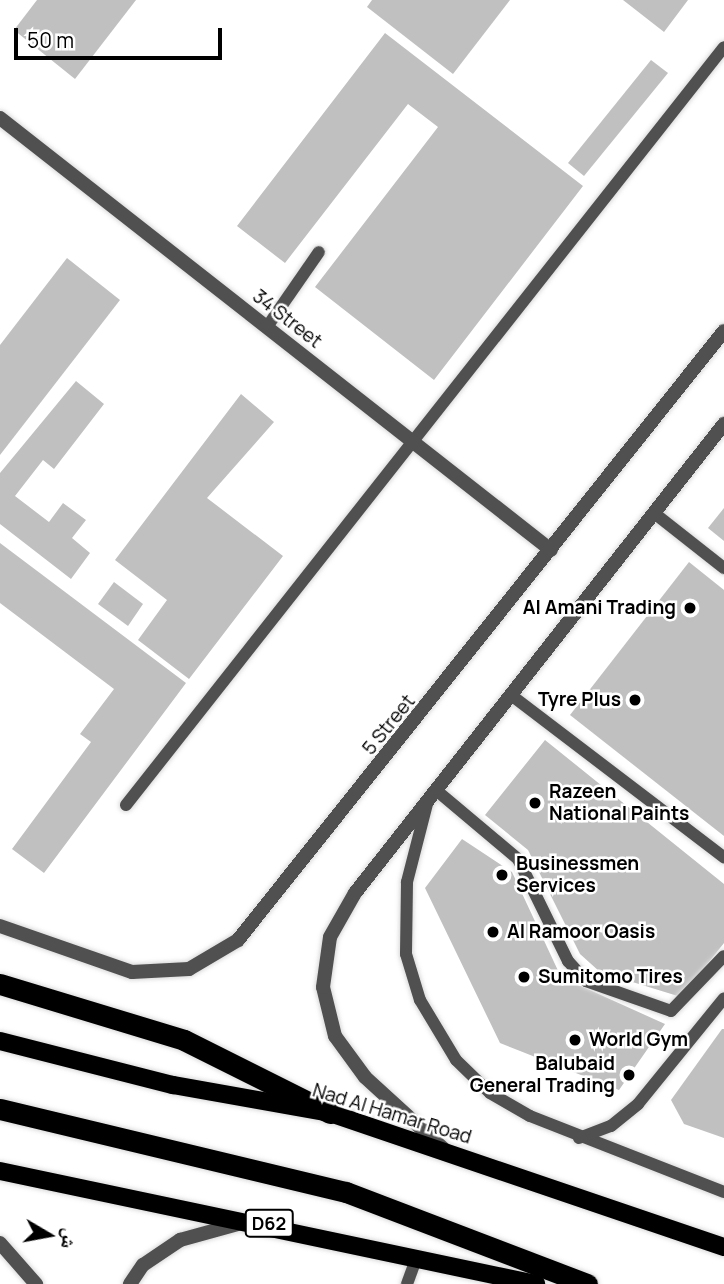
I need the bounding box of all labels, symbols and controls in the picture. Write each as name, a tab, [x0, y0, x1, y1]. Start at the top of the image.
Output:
scale bar	[18, 14, 226, 58]
text: 50 m	[27, 26, 74, 54]
street label: 34 Street	[248, 285, 326, 353]
place label: Al Amani Trading	[523, 597, 676, 619]
marker: Al Amani Trading	[682, 600, 698, 616]
place label: Tyre Plus	[538, 689, 621, 711]
street label: 5 Street	[358, 690, 420, 760]
marker: Tyre Plus	[627, 692, 643, 708]
place label: Razeen National Paints	[549, 781, 689, 825]
marker: Razeen National Paints	[527, 795, 543, 811]
place label: Businessmen Services	[516, 853, 639, 897]
marker: Businessmen Services	[494, 867, 510, 883]
place label: Al Ramoor Oasis	[507, 921, 655, 943]
marker: Al Ramoor Oasis	[485, 924, 501, 940]
place label: Sumitomo Tires	[538, 966, 683, 988]
marker: Sumitomo Tires	[516, 969, 532, 985]
place label: World Gym	[589, 1029, 688, 1051]
marker: World Gym	[567, 1032, 583, 1048]
place label: Balubaid General Trading	[470, 1053, 615, 1097]
marker: Balubaid General Trading	[621, 1067, 637, 1083]
street label: Nad Al Hamar Road	[310, 1079, 474, 1149]
north arrow	[14, 1200, 84, 1270]
road number: D62	[244, 1208, 294, 1238]
text: ش	[55, 1226, 84, 1251]

